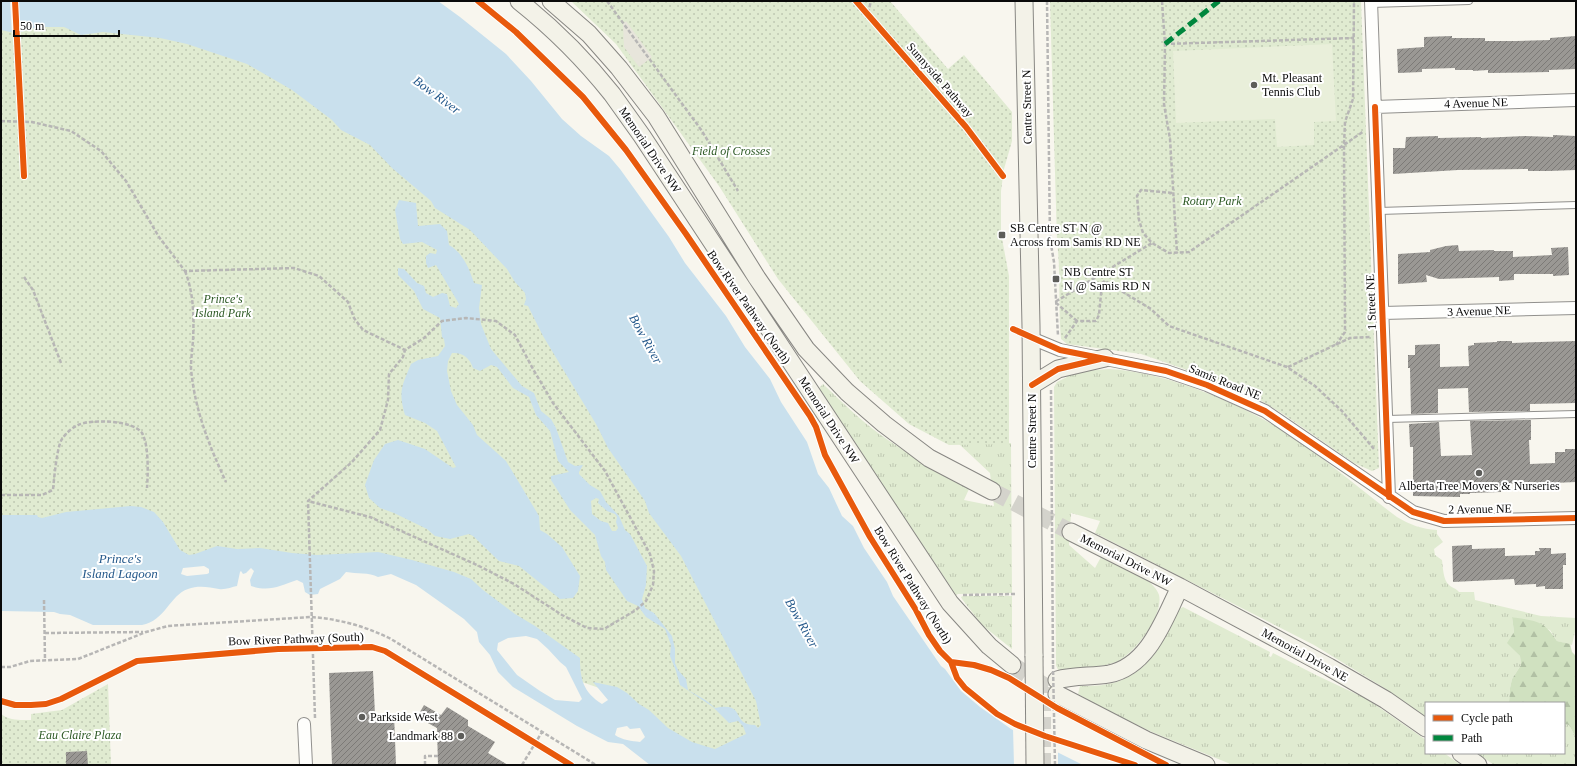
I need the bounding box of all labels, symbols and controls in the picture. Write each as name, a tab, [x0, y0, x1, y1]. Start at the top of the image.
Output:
scale bar	[14, 12, 119, 38]
text: 50 m	[20, 19, 45, 33]
street label: Sunnyside Pathway	[904, 40, 976, 120]
street label: Centre Street N	[1019, 69, 1035, 144]
place label: Mt. Pleasant Tennis Club	[1262, 71, 1323, 99]
water label: Bow River	[411, 73, 464, 118]
marker: Mt. Pleasant Tennis Club	[1249, 80, 1259, 90]
street label: 4 Avenue NE	[1444, 95, 1508, 111]
street label: Memorial Drive NW	[616, 104, 684, 196]
park label: Field of Crosses	[691, 144, 770, 158]
park label: Rotary Park	[1182, 194, 1242, 208]
place label: SB Centre ST N @ Across from Samis RD NE	[1010, 221, 1141, 249]
marker: SB Centre ST N @ Across from Samis RD NE	[997, 230, 1007, 240]
street label: Bow River Pathway (North)	[704, 247, 794, 367]
place label: NB Centre ST N @ Samis RD N	[1064, 265, 1151, 293]
marker: NB Centre ST N @ Samis RD N	[1051, 274, 1061, 284]
street label: 1 Street NE	[1363, 274, 1379, 330]
park label: Prince's Island Park	[194, 292, 252, 320]
street label: 3 Avenue NE	[1447, 303, 1511, 319]
water label: Bow River	[626, 312, 666, 367]
street label: Samis Road NE	[1187, 361, 1263, 403]
street label: Memorial Drive NW	[796, 374, 863, 467]
street label: Centre Street N	[1025, 393, 1039, 468]
marker: Alberta Tree Movers & Nurseries	[1474, 468, 1484, 478]
place label: Alberta Tree Movers & Nurseries	[1398, 479, 1560, 493]
street label: 2 Avenue NE	[1448, 501, 1512, 517]
street label: Bow River Pathway (North)	[871, 524, 955, 646]
street label: Memorial Drive NW	[1078, 531, 1175, 589]
water label: Prince's Island Lagoon	[81, 551, 158, 581]
water label: Bow River	[782, 596, 822, 651]
street label: Memorial Drive NE	[1259, 625, 1351, 685]
street label: Bow River Pathway (South)	[228, 630, 364, 648]
legend	[1425, 702, 1565, 754]
place label: Parkside West	[370, 710, 438, 724]
text: Cycle path	[1461, 711, 1513, 725]
marker: Parkside West	[357, 712, 367, 722]
park label: Eau Claire Plaza	[38, 728, 121, 742]
place label: Landmark 88	[389, 729, 453, 743]
marker: Landmark 88	[456, 731, 466, 741]
text: Path	[1461, 731, 1482, 745]

